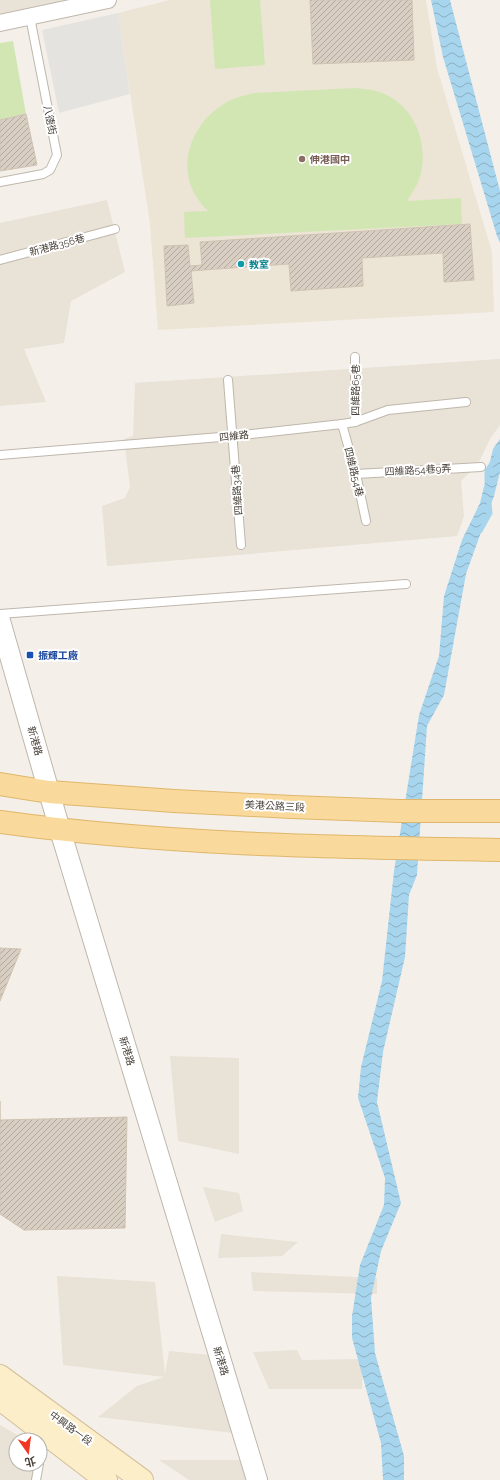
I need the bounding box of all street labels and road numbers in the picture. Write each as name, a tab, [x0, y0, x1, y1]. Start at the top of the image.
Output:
street label: 八德街	[42, 104, 58, 136]
street label: 新港路356巷	[28, 232, 86, 258]
street label: 四維路65巷	[350, 364, 361, 416]
street label: 四維路	[219, 429, 249, 443]
street label: 四維路54巷	[343, 446, 365, 498]
street label: 四維路54巷9弄	[384, 463, 452, 477]
street label: 四維路34巷	[230, 464, 244, 516]
street label: 新港路	[26, 725, 44, 757]
street label: 美港公路三段	[245, 799, 305, 813]
street label: 新港路	[117, 1035, 137, 1067]
street label: 新港路	[211, 1345, 231, 1377]
street label: 中興路一段	[48, 1409, 94, 1447]

